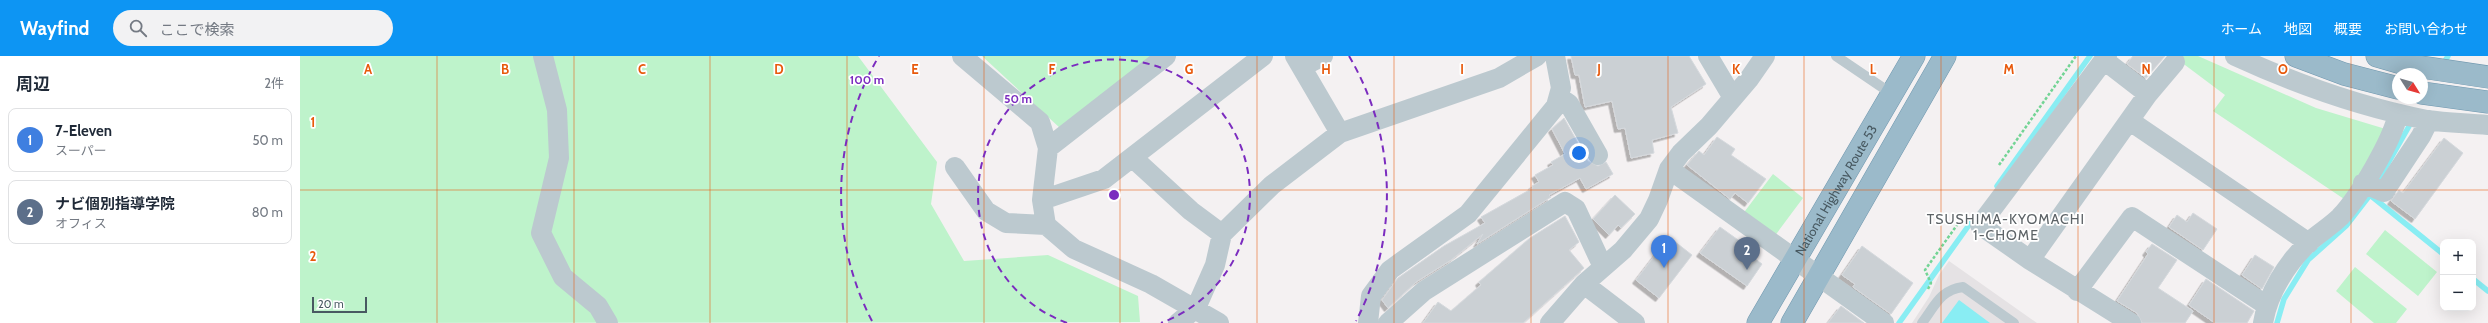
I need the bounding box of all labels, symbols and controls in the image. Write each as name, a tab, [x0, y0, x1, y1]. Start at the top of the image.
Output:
search box	[113, 10, 393, 46]
text: Wayfind	[20, 17, 89, 40]
icon: search	[127, 17, 149, 39]
text: ホーム	[2220, 20, 2262, 38]
text: 地図	[2284, 20, 2312, 38]
text: 概要	[2334, 20, 2362, 38]
text: お問い合わせ	[2384, 20, 2468, 38]
text: ここで検索	[159, 21, 234, 39]
text: A	[364, 61, 373, 77]
text: B	[501, 61, 509, 77]
text: C	[638, 61, 646, 77]
text: D	[774, 61, 784, 77]
text: E	[911, 61, 919, 77]
text: F	[1049, 61, 1056, 77]
text: G	[1185, 61, 1194, 77]
text: H	[1321, 61, 1331, 77]
text: I	[1460, 61, 1464, 77]
text: J	[1596, 61, 1601, 77]
text: K	[1732, 61, 1741, 77]
text: L	[1870, 61, 1877, 77]
text: M	[2004, 61, 2015, 77]
text: N	[2141, 61, 2151, 77]
text: O	[2278, 61, 2288, 77]
north arrow	[2392, 68, 2428, 104]
text: 100 m	[850, 72, 884, 87]
text: 周辺	[16, 74, 50, 94]
text: 2件	[264, 75, 284, 91]
text: 50 m	[1004, 91, 1032, 106]
text: 1	[311, 114, 315, 130]
text: 7-Eleven	[55, 122, 112, 140]
street label: National Highway Route 53	[1791, 122, 1880, 258]
text: 1	[28, 132, 32, 148]
text: 50 m	[253, 132, 283, 148]
text: スーパー	[55, 142, 107, 158]
your location	[1569, 143, 1589, 163]
centre of rings	[1107, 188, 1121, 202]
text: ナビ個別指導学院	[55, 195, 175, 213]
text: 2	[27, 204, 33, 220]
text: 80 m	[252, 204, 283, 220]
district label: TSUSHIMA-KYOMACHI 1-CHOME	[1927, 210, 2085, 244]
text: オフィス	[55, 215, 107, 231]
pin: 1	[1651, 235, 1677, 268]
pin: 2	[1734, 237, 1760, 270]
map controls	[2440, 239, 2476, 311]
button: +	[2440, 239, 2476, 275]
text: 2	[310, 248, 317, 264]
button: −	[2440, 275, 2476, 311]
scale bar	[312, 295, 367, 314]
text: 20 m	[318, 297, 344, 311]

